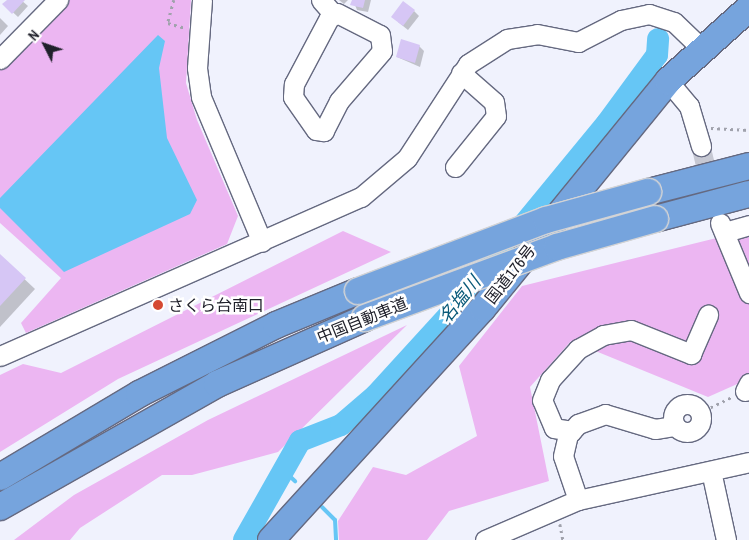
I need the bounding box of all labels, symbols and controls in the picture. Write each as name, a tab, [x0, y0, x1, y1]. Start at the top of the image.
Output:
north arrow	[20, 20, 70, 70]
text: N	[24, 26, 43, 44]
street label: 国道176号	[481, 241, 539, 307]
water label: 名塩川	[435, 272, 485, 328]
street label: 中国自動車道	[314, 293, 410, 347]
place label: さくら台南口	[168, 295, 264, 315]
marker: さくら台南口	[152, 299, 164, 311]

